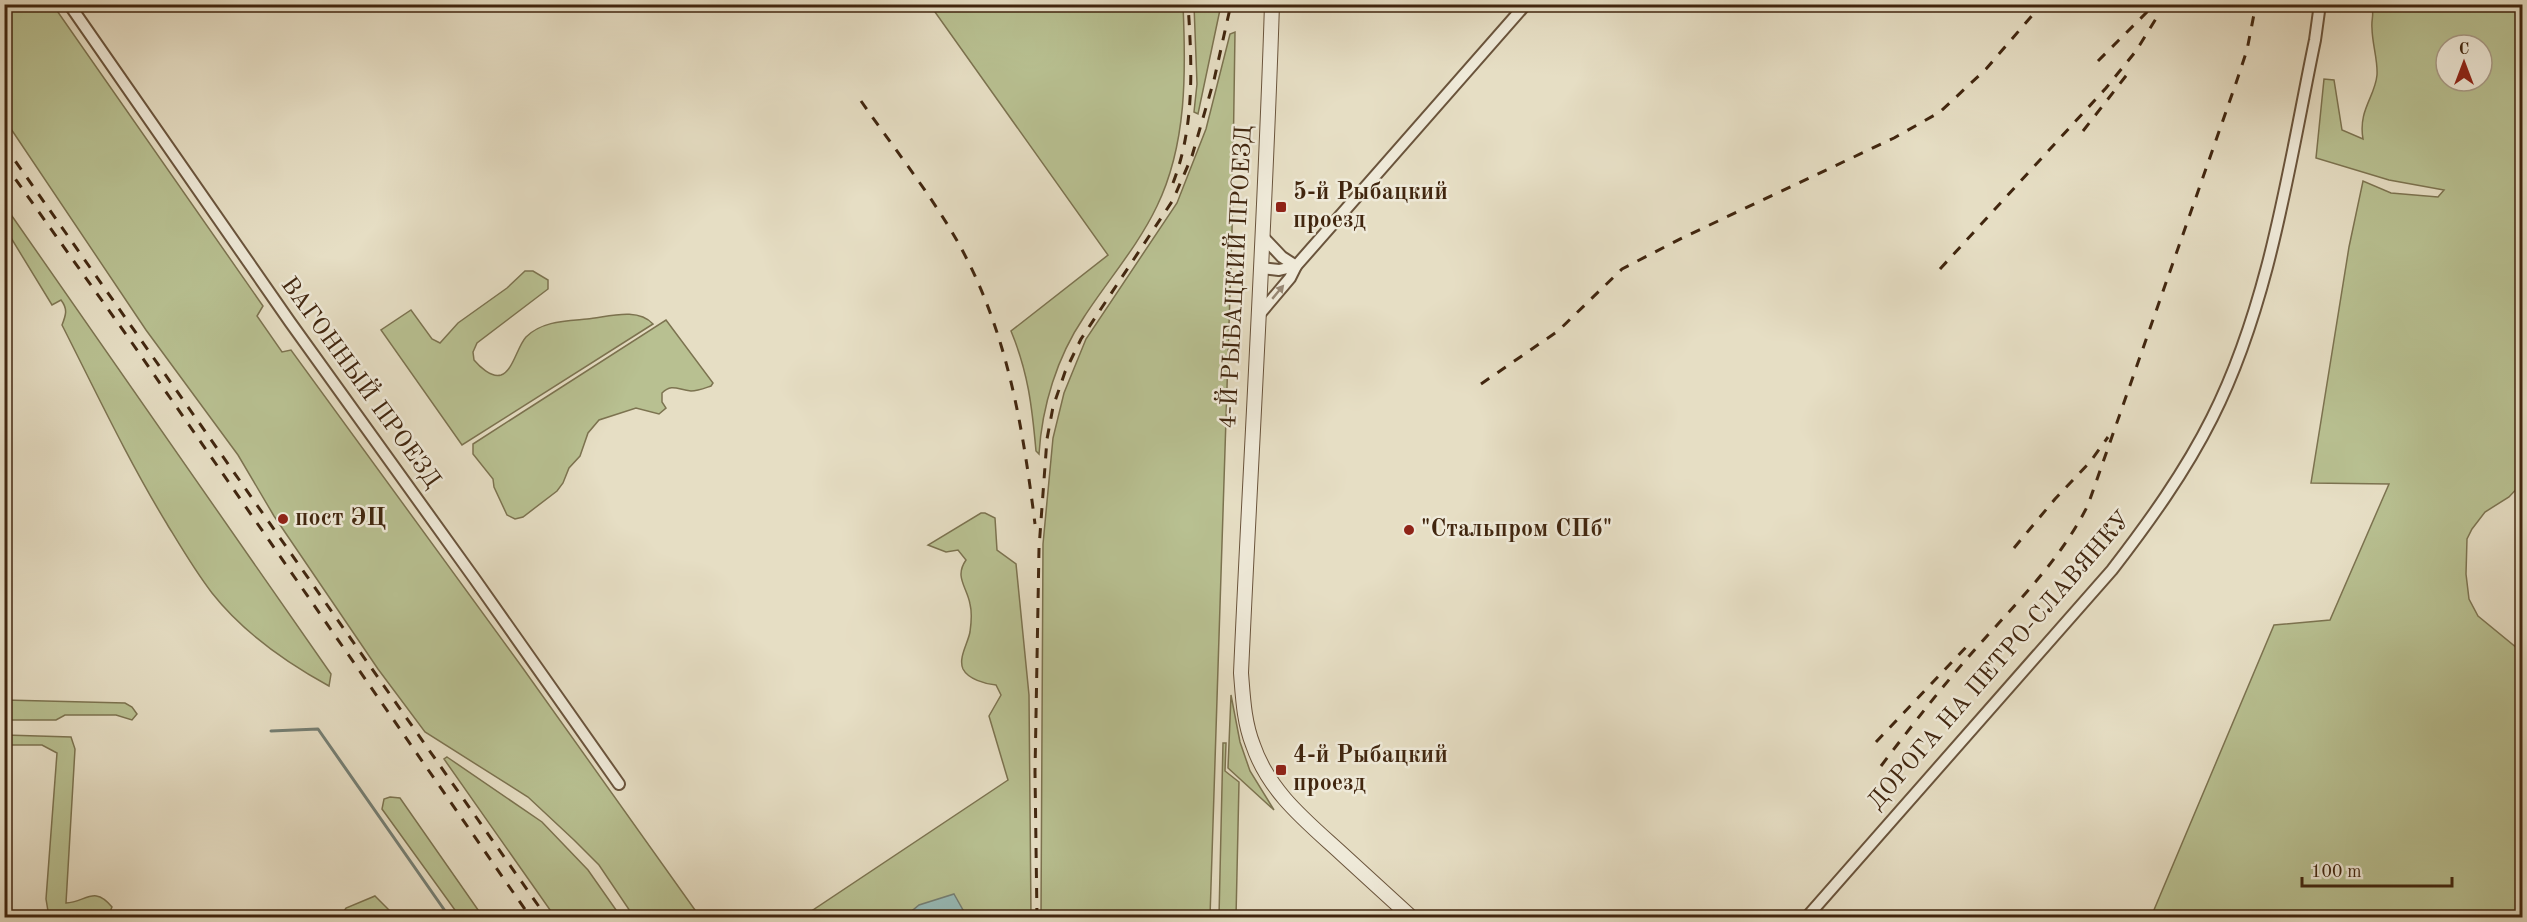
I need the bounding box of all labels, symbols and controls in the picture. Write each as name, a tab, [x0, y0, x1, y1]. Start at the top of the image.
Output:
north arrow	[2434, 33, 2494, 93]
text: С	[2459, 42, 2469, 58]
street label: 4-Й РЫБАЦКИЙ ПРОЕЗД	[1212, 124, 1257, 429]
place label: 5-й Рыбацкий проезд	[1293, 180, 1448, 233]
marker: 5-й Рыбацкий проезд	[1274, 200, 1288, 214]
street label: ВАГОННЫЙ ПРОЕЗД	[276, 270, 448, 493]
one-way arrow	[1272, 284, 1285, 300]
place label: пост ЭЦ	[295, 507, 386, 531]
street label: ДОРОГА НА ПЕТРО-СЛАВЯНКУ	[1864, 507, 2136, 815]
marker: пост ЭЦ	[276, 512, 290, 526]
place label: "Стальпром СПб"	[1421, 518, 1612, 542]
marker: "Стальпром СПб"	[1402, 523, 1416, 537]
place label: 4-й Рыбацкий проезд	[1293, 744, 1448, 796]
marker: 4-й Рыбацкий проезд	[1274, 763, 1288, 777]
scale bar	[2302, 850, 2452, 888]
text: 100 m	[2311, 863, 2362, 881]

